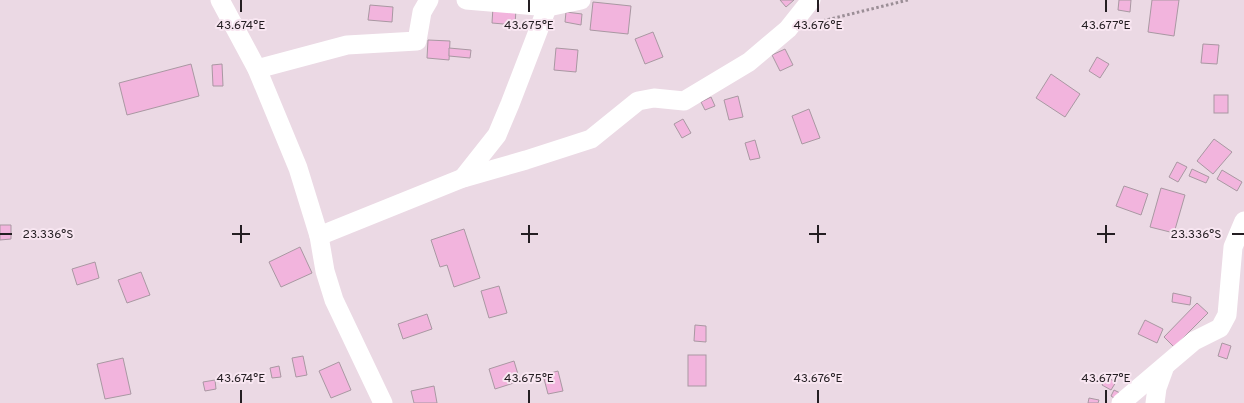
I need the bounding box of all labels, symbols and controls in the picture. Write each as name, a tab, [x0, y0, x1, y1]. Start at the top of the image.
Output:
text: 43.674°E	[217, 18, 265, 34]
text: 43.675°E	[504, 18, 554, 34]
text: 43.676°E	[793, 18, 843, 34]
text: 43.677°E	[1081, 18, 1131, 34]
text: 23.336°S	[23, 227, 73, 243]
text: 23.336°S	[1171, 227, 1221, 243]
text: 43.674°E	[217, 371, 265, 387]
text: 43.675°E	[504, 371, 554, 387]
text: 43.676°E	[793, 371, 843, 387]
text: 43.677°E	[1081, 371, 1131, 387]

